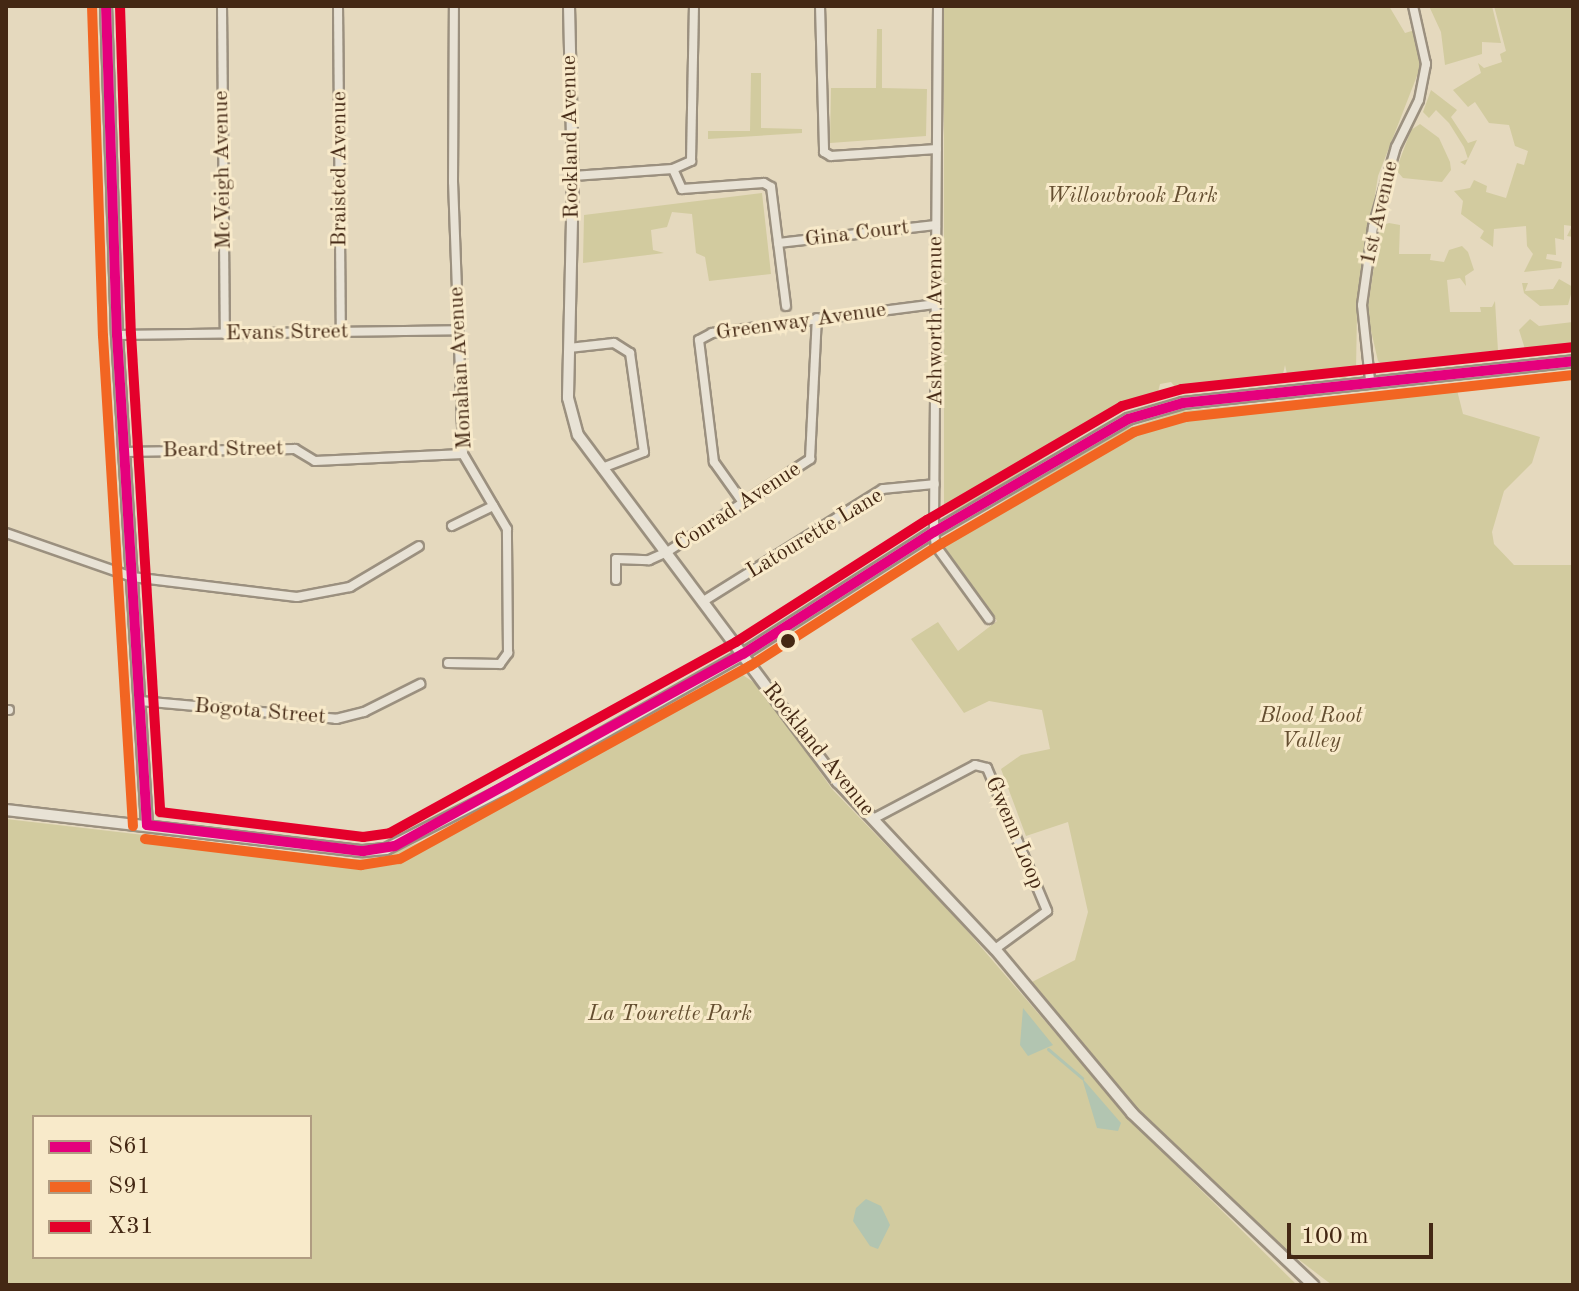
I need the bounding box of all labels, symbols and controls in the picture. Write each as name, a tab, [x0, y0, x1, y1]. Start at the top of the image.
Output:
street label: Rockland Avenue	[556, 55, 586, 219]
street label: McVeigh Avenue	[208, 90, 238, 250]
street label: Braisted Avenue	[327, 91, 353, 247]
street label: 1st Avenue	[1355, 158, 1405, 268]
park label: Willowbrook Park	[1046, 184, 1218, 210]
street label: Gina Court	[803, 215, 911, 253]
street label: Ashworth Avenue	[923, 236, 949, 406]
street label: Monahan Avenue	[444, 286, 478, 450]
street label: Greenway Avenue	[714, 297, 888, 347]
street label: Evans Street	[225, 319, 349, 347]
street label: Beard Street	[162, 436, 284, 464]
street label: Conrad Avenue	[670, 456, 806, 558]
street label: Latourette Lane	[742, 483, 888, 585]
unlabelled marker	[780, 633, 796, 649]
street label: Rockland Avenue	[756, 678, 880, 822]
street label: Bogota Street	[193, 693, 327, 731]
park label: Blood Root Valley	[1260, 703, 1362, 754]
street label: Gwenn Loop	[978, 773, 1050, 893]
park label: La Tourette Park	[588, 1002, 752, 1028]
legend	[32, 1115, 312, 1259]
text: S61	[108, 1135, 151, 1159]
text: S91	[108, 1175, 151, 1199]
scale bar	[1291, 1207, 1437, 1257]
text: X31	[108, 1215, 154, 1239]
text: 100 m	[1301, 1225, 1369, 1249]

